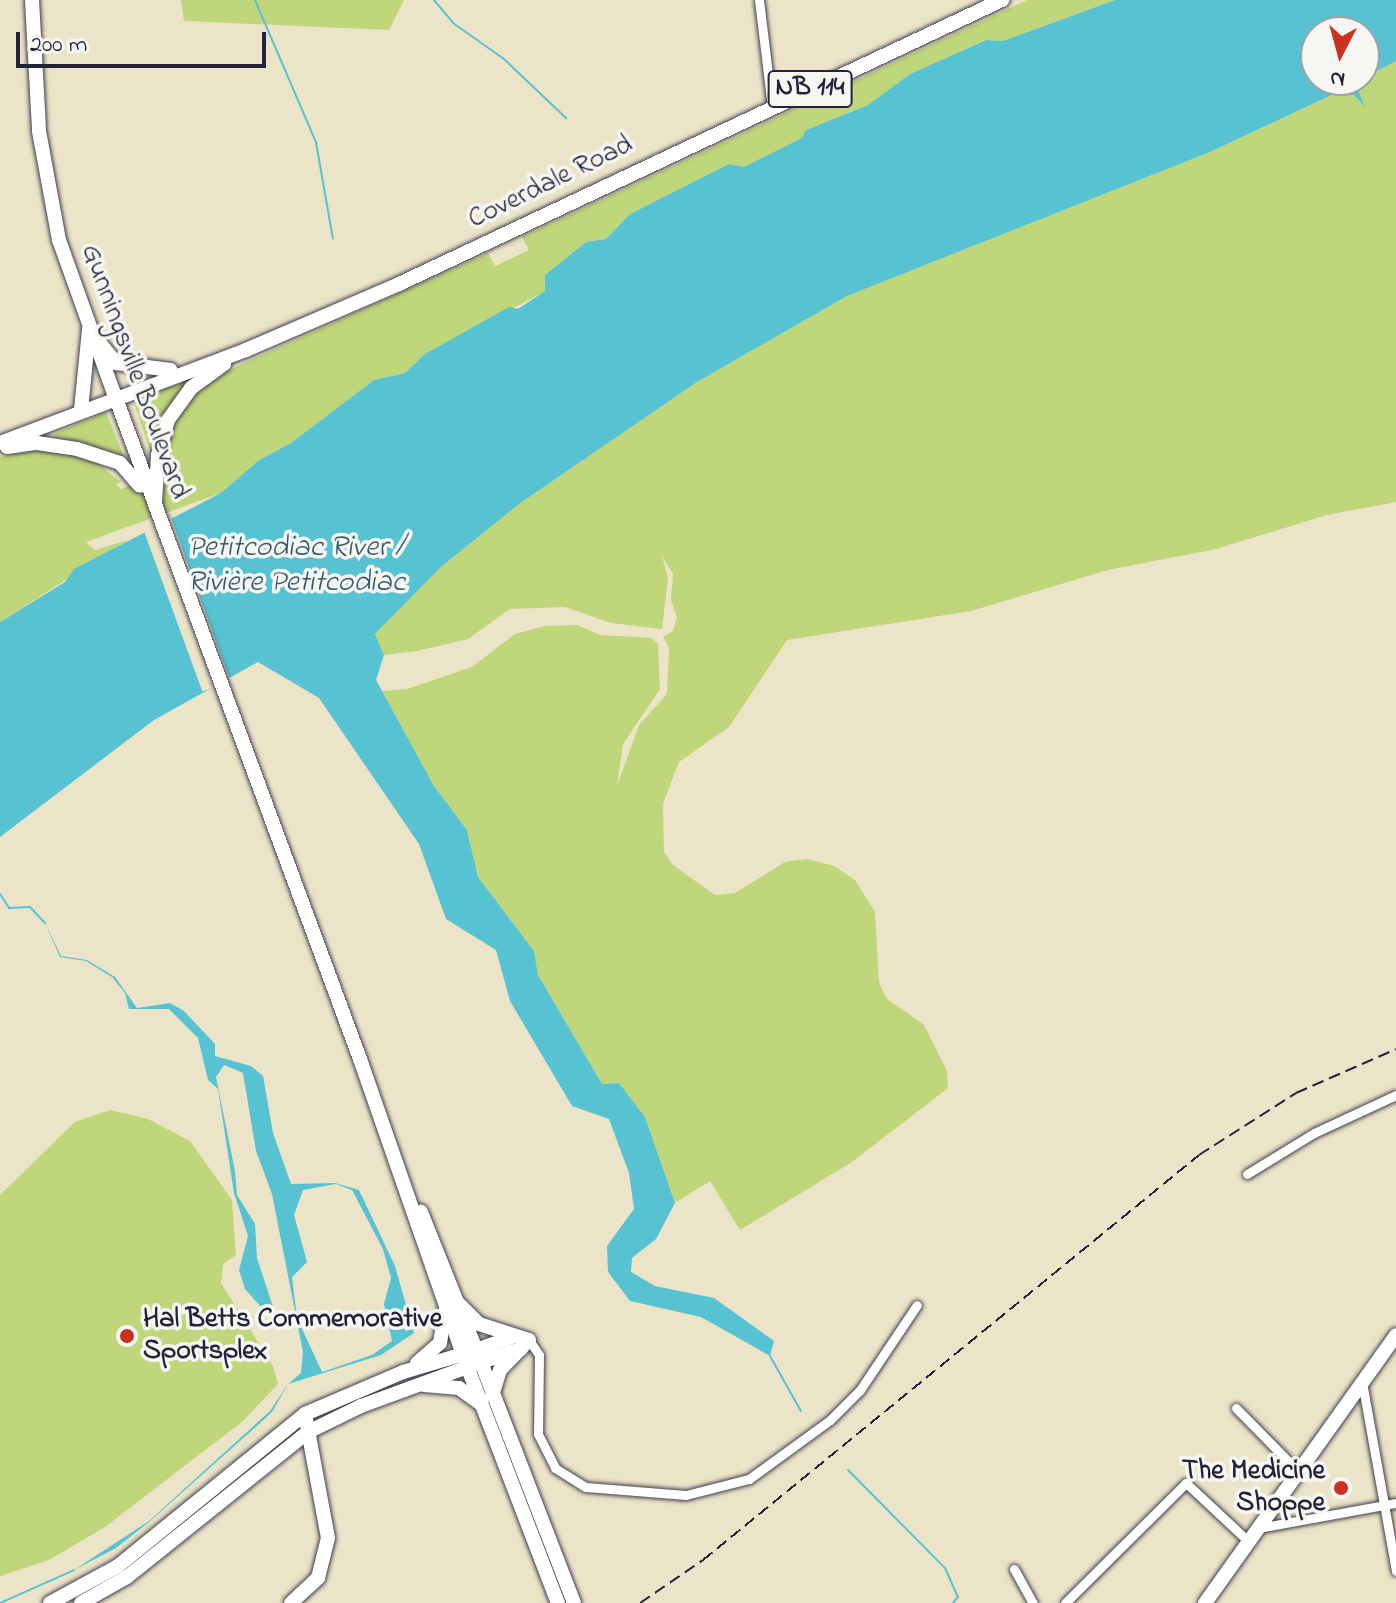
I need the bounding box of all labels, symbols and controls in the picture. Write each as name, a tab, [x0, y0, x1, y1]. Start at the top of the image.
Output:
scale bar	[20, 16, 270, 66]
north arrow	[1300, 16, 1380, 96]
text: 200 m	[30, 28, 87, 63]
text: N	[1329, 61, 1347, 95]
road number: NB 114	[766, 67, 854, 111]
street label: Coverdale Road	[463, 129, 639, 237]
street label: Gunningsville Boulevard	[72, 240, 196, 504]
water label: Petitcodiac River / Rivière Petitcodiac	[187, 530, 405, 600]
place label: Hal Betts Commemorative Sportsplex	[143, 1303, 442, 1369]
marker: Hal Betts Commemorative Sportsplex	[118, 1327, 136, 1345]
place label: The Medicine Shoppe	[1182, 1455, 1325, 1521]
marker: The Medicine Shoppe	[1332, 1479, 1350, 1497]

